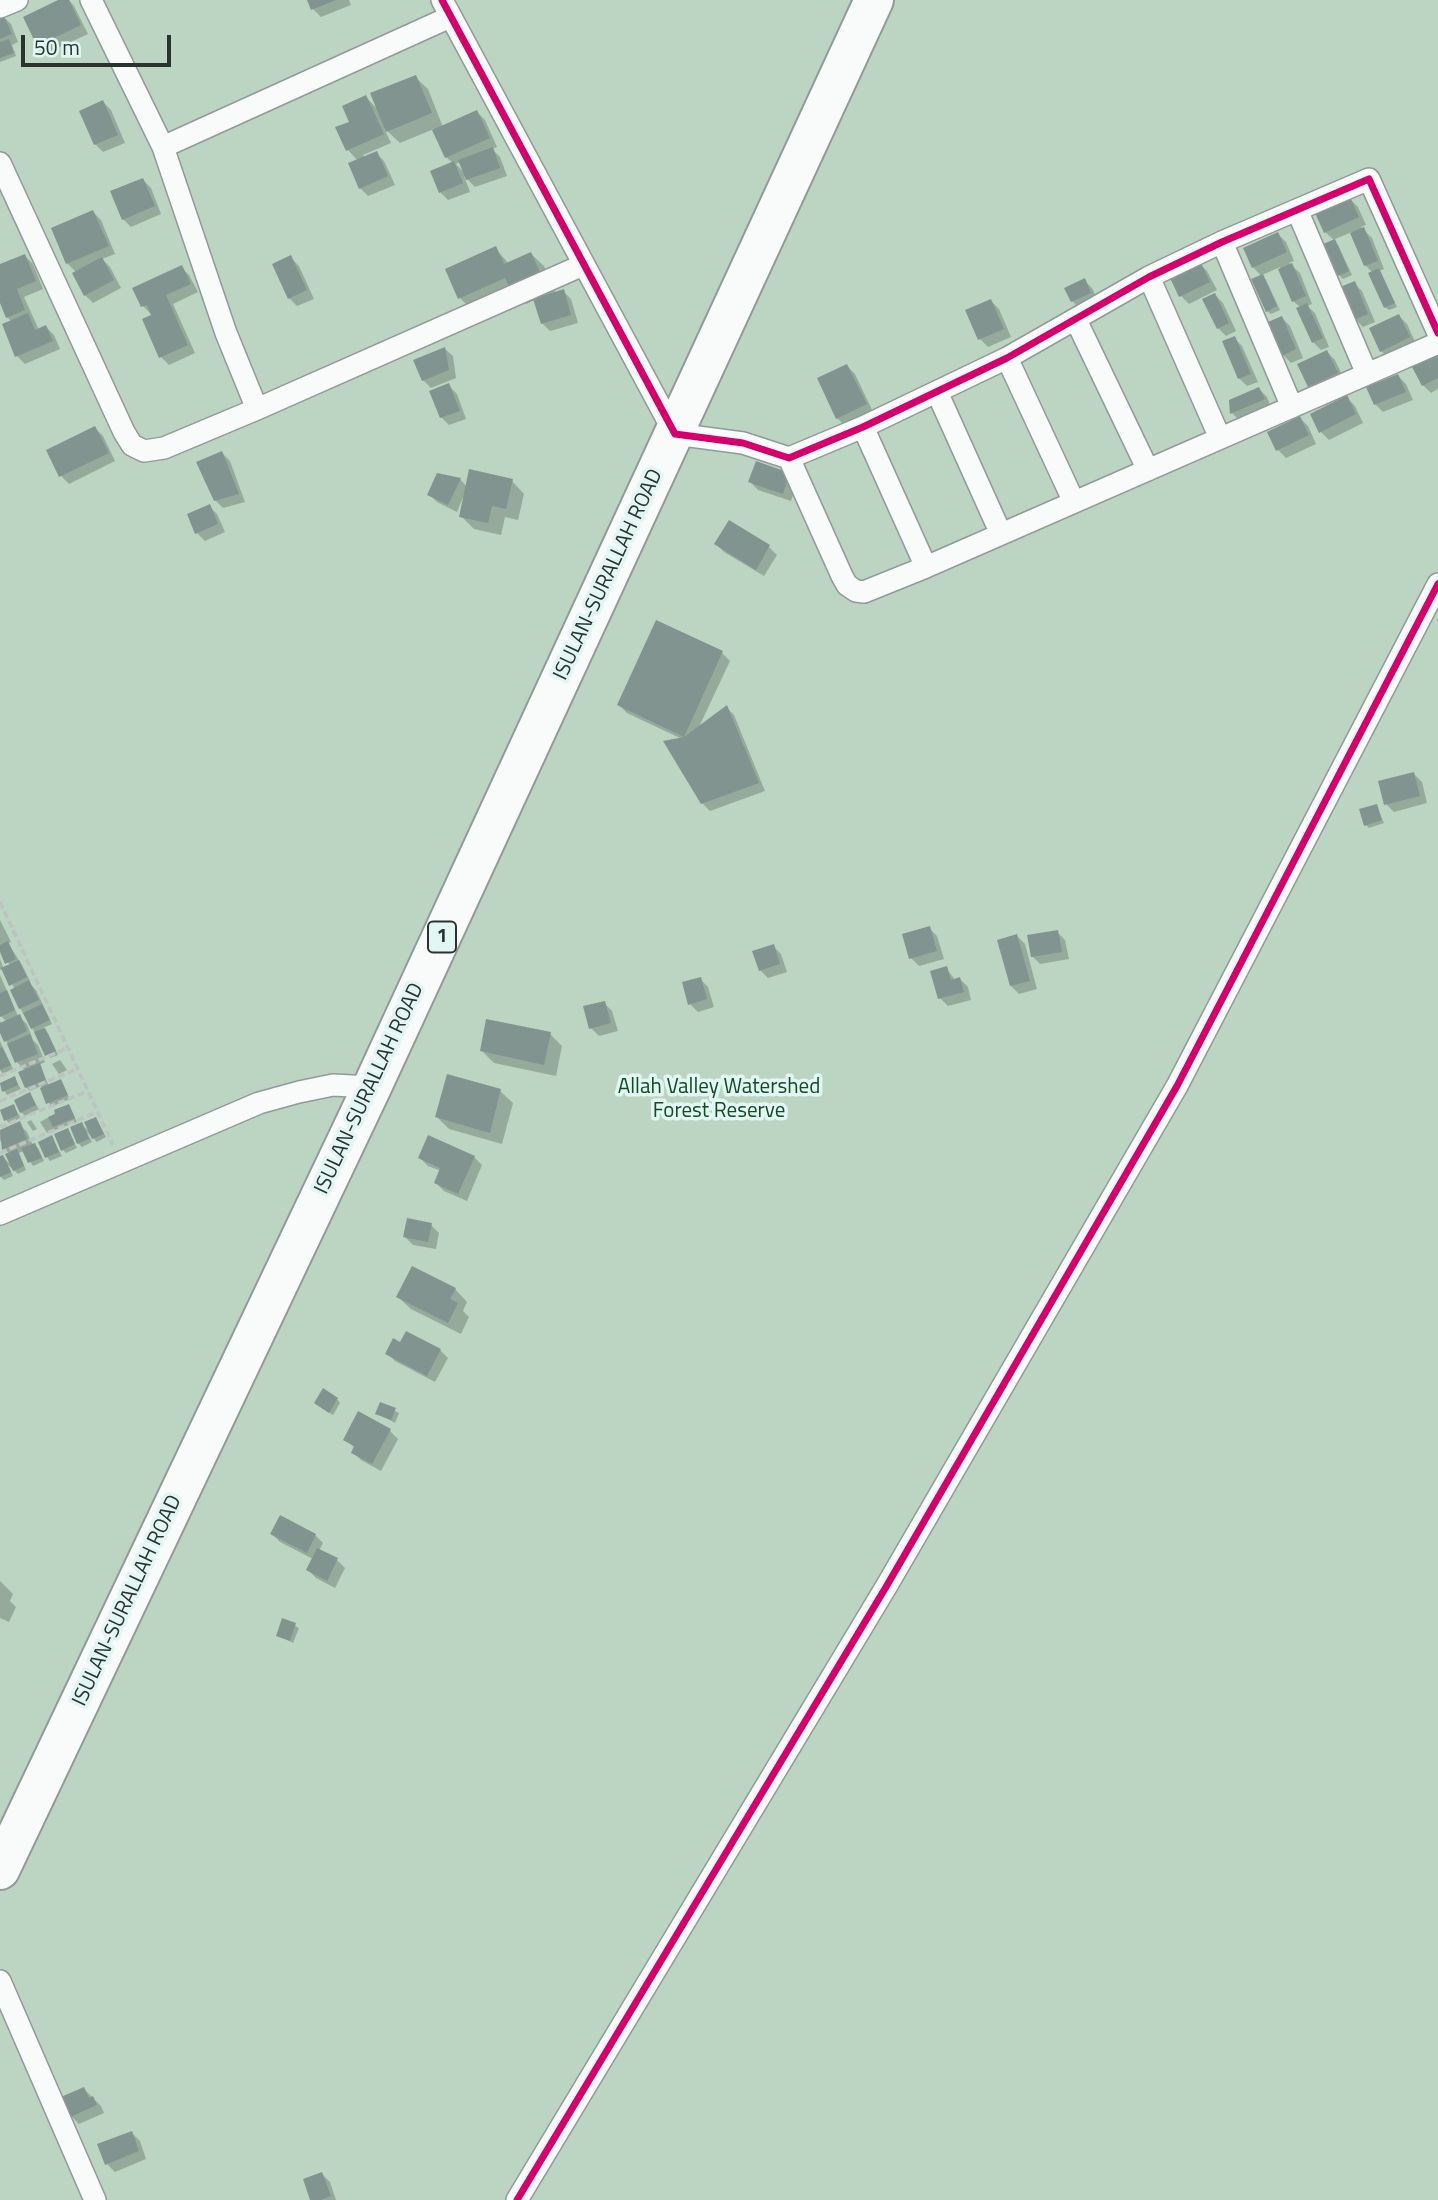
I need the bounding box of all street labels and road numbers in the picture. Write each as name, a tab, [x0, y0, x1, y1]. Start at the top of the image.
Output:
street label: ISULAN-SURALLAH ROAD	[549, 466, 669, 684]
road number: 1	[428, 922, 456, 953]
street label: ISULAN-SURALLAH ROAD	[310, 980, 430, 1198]
street label: ISULAN-SURALLAH ROAD	[68, 1492, 188, 1710]

